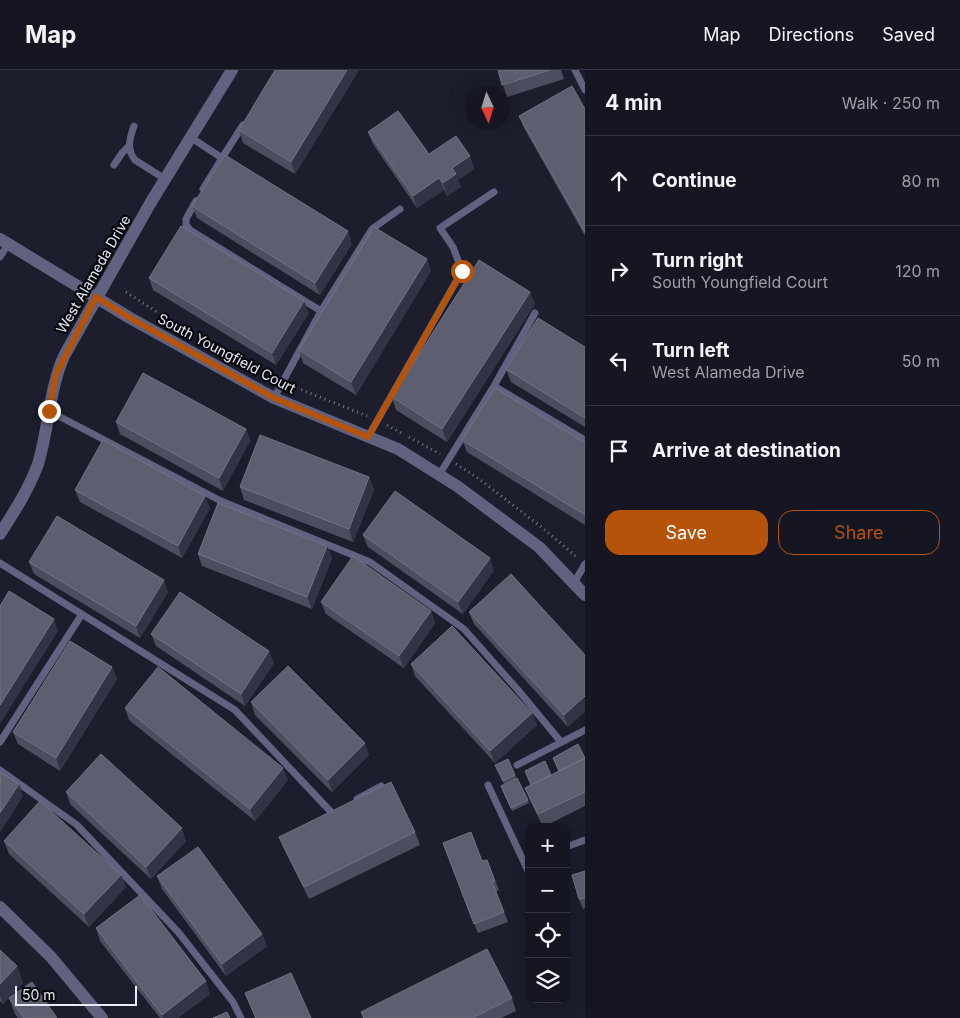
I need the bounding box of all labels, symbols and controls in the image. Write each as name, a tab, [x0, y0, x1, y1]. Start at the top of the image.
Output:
text: Map	[25, 20, 76, 49]
text: Map	[703, 24, 741, 45]
text: Directions	[769, 24, 854, 45]
text: Saved	[882, 24, 935, 45]
north arrow	[465, 85, 510, 130]
text: 4 min	[605, 90, 662, 115]
text: Walk · 250 m	[842, 93, 940, 113]
icon: ahead	[605, 167, 633, 195]
text: Continue	[652, 169, 737, 192]
text: 80 m	[901, 171, 940, 191]
street label: West Alameda Drive	[52, 212, 134, 336]
text: Turn right	[652, 249, 743, 272]
icon: right	[605, 257, 633, 285]
route start	[451, 260, 474, 283]
text: 120 m	[895, 261, 940, 281]
text: South Youngfield Court	[652, 272, 828, 292]
street label: South Youngfield Court	[155, 309, 299, 397]
text: Turn left	[652, 339, 730, 362]
icon: left	[605, 347, 633, 375]
text: 50 m	[902, 351, 940, 371]
text: West Alameda Drive	[652, 362, 805, 382]
route end	[38, 400, 61, 423]
icon: arrive	[605, 437, 633, 465]
text: Arrive at destination	[652, 439, 841, 462]
button: Save	[605, 510, 768, 555]
button: Share	[778, 510, 940, 555]
map controls	[525, 823, 570, 1003]
button: +	[525, 823, 570, 868]
button: −	[525, 868, 570, 913]
button: locate	[525, 913, 570, 958]
button: layers	[525, 958, 570, 1003]
scale bar	[15, 983, 138, 1006]
text: 50 m	[22, 986, 56, 1003]

